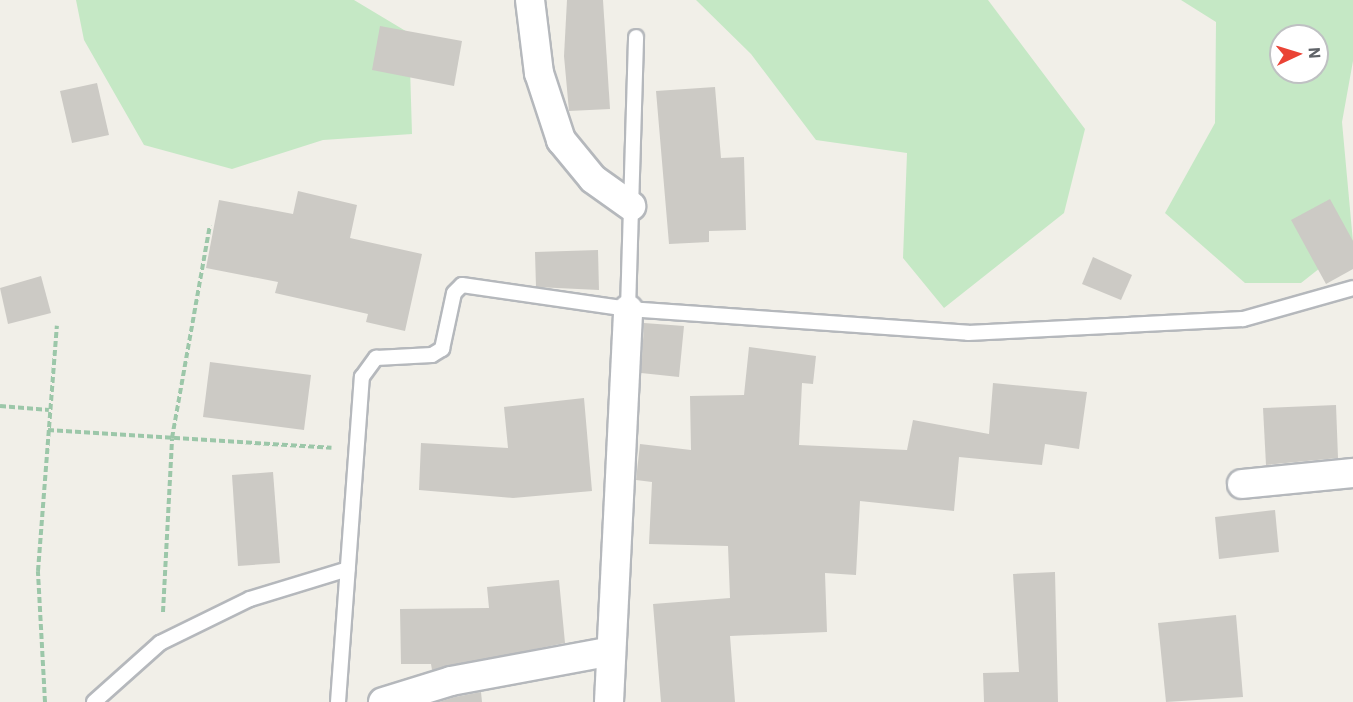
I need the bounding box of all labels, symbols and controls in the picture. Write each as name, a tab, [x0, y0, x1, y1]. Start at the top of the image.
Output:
north arrow	[1269, 24, 1329, 84]
text: N	[1305, 46, 1325, 59]

